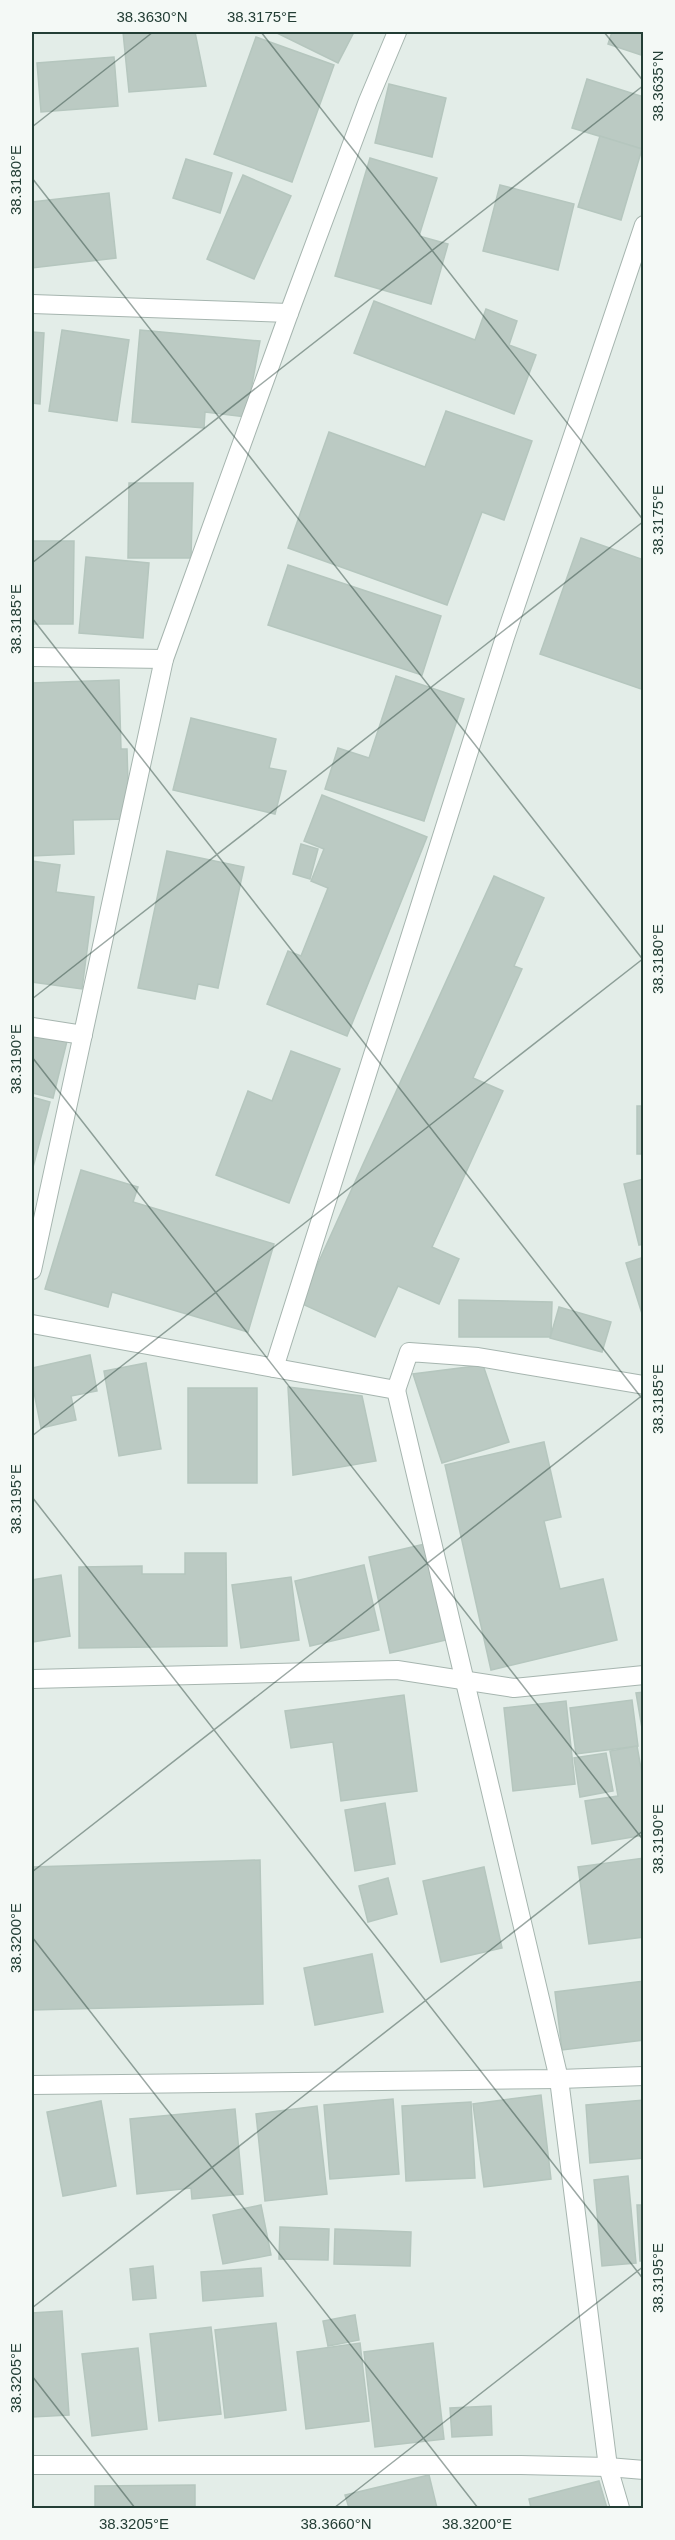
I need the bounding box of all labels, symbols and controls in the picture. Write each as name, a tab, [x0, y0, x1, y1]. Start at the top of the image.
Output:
text: 38.3630°N	[116, 8, 188, 25]
text: 38.3175°E	[227, 8, 297, 25]
text: 38.3635°N	[649, 50, 666, 122]
text: 38.3180°E	[7, 145, 24, 215]
text: 38.3175°E	[649, 485, 666, 555]
text: 38.3185°E	[7, 584, 24, 654]
text: 38.3180°E	[649, 924, 666, 994]
text: 38.3190°E	[7, 1024, 24, 1094]
text: 38.3185°E	[649, 1364, 666, 1434]
text: 38.3195°E	[7, 1464, 24, 1534]
text: 38.3190°E	[649, 1804, 666, 1874]
text: 38.3200°E	[7, 1903, 24, 1973]
text: 38.3195°E	[649, 2243, 666, 2313]
text: 38.3205°E	[7, 2343, 24, 2413]
text: 38.3205°E	[99, 2515, 169, 2532]
text: 38.3660°N	[300, 2515, 372, 2532]
text: 38.3200°E	[442, 2515, 512, 2532]

